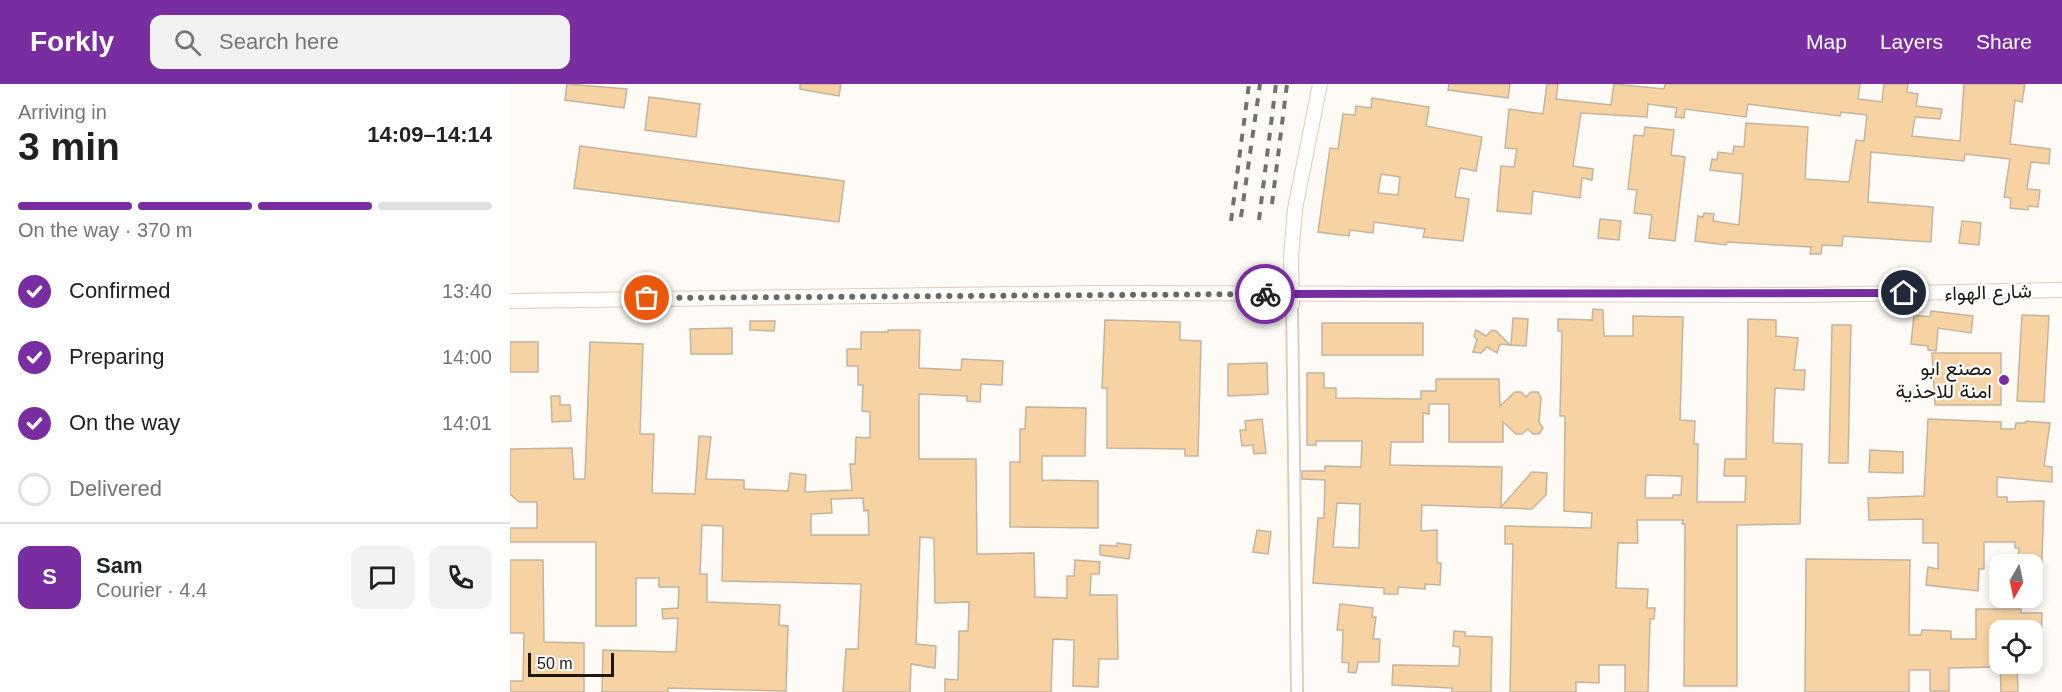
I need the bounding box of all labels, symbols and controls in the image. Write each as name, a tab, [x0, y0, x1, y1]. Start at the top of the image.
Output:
search box	[150, 15, 570, 69]
text: Forkly	[30, 26, 114, 57]
icon: search	[171, 26, 204, 59]
text: Search here	[219, 29, 339, 54]
text: Map	[1806, 30, 1847, 53]
text: Layers	[1880, 30, 1943, 53]
text: Share	[1976, 30, 2032, 53]
text: Arriving in	[18, 101, 107, 123]
text: 14:09–14:14	[367, 122, 492, 147]
text: 3 min	[18, 125, 120, 168]
text: On the way · 370 m	[18, 219, 193, 241]
courier	[1235, 264, 1295, 324]
pin	[1878, 267, 1929, 318]
pin	[621, 272, 672, 323]
icon: check	[18, 275, 51, 308]
icon: home	[1887, 276, 1920, 309]
text: Confirmed	[69, 278, 170, 303]
icon: bike	[1249, 278, 1282, 311]
street label: شارع الهواء	[1944, 279, 2032, 308]
text: 13:40	[442, 280, 492, 302]
icon: bag	[630, 281, 663, 314]
icon: check	[18, 341, 51, 374]
text: Preparing	[69, 344, 164, 369]
text: 14:00	[442, 346, 492, 368]
place label: مصنع ابو امنة للاحذية	[1896, 357, 1992, 403]
marker: مصنع ابو امنة للاحذية	[1997, 373, 2011, 387]
icon: check	[18, 407, 51, 440]
text: On the way	[69, 410, 180, 435]
text: 14:01	[442, 412, 492, 434]
text: Delivered	[69, 476, 162, 501]
button: chat	[351, 546, 414, 609]
button: phone	[429, 546, 492, 609]
text: Sam	[96, 553, 142, 578]
north arrow	[1989, 554, 2043, 608]
map controls	[1989, 554, 2043, 674]
text: S	[42, 564, 57, 589]
text: Courier · 4.4	[96, 579, 207, 601]
button: locate	[1989, 620, 2043, 674]
scale bar	[528, 650, 614, 678]
text: 50 m	[537, 655, 573, 672]

